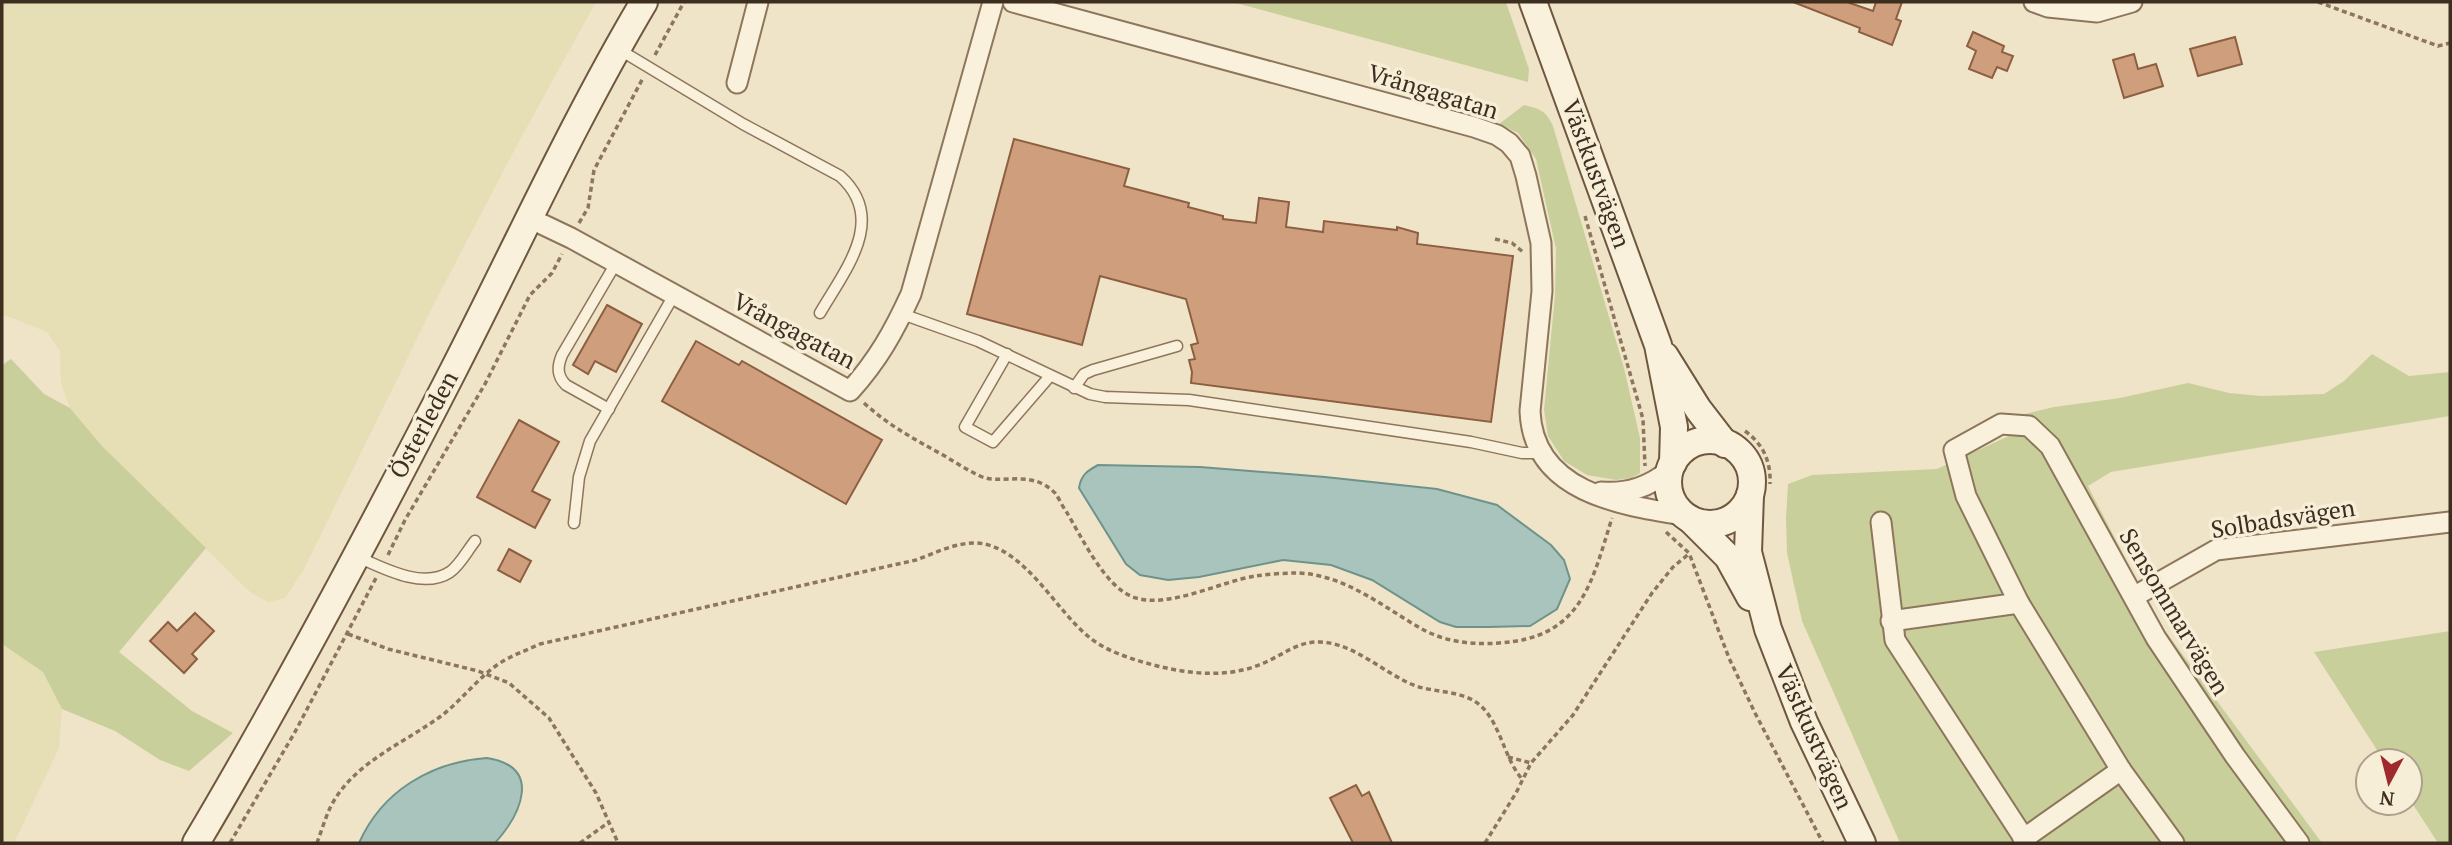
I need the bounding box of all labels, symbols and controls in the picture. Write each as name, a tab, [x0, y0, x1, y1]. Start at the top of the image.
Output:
street label: Vrångagatan	[1364, 56, 1502, 126]
street label: Västkustvägen	[1555, 95, 1639, 252]
street label: Vrångagatan	[727, 284, 862, 376]
street label: Österleden	[381, 365, 465, 484]
street label: Solbadsvägen	[2208, 491, 2357, 545]
street label: Sensommarvägen	[2112, 522, 2237, 701]
street label: Västkustvägen	[1769, 659, 1861, 814]
north arrow	[2354, 747, 2424, 817]
text: N	[2378, 786, 2396, 813]

